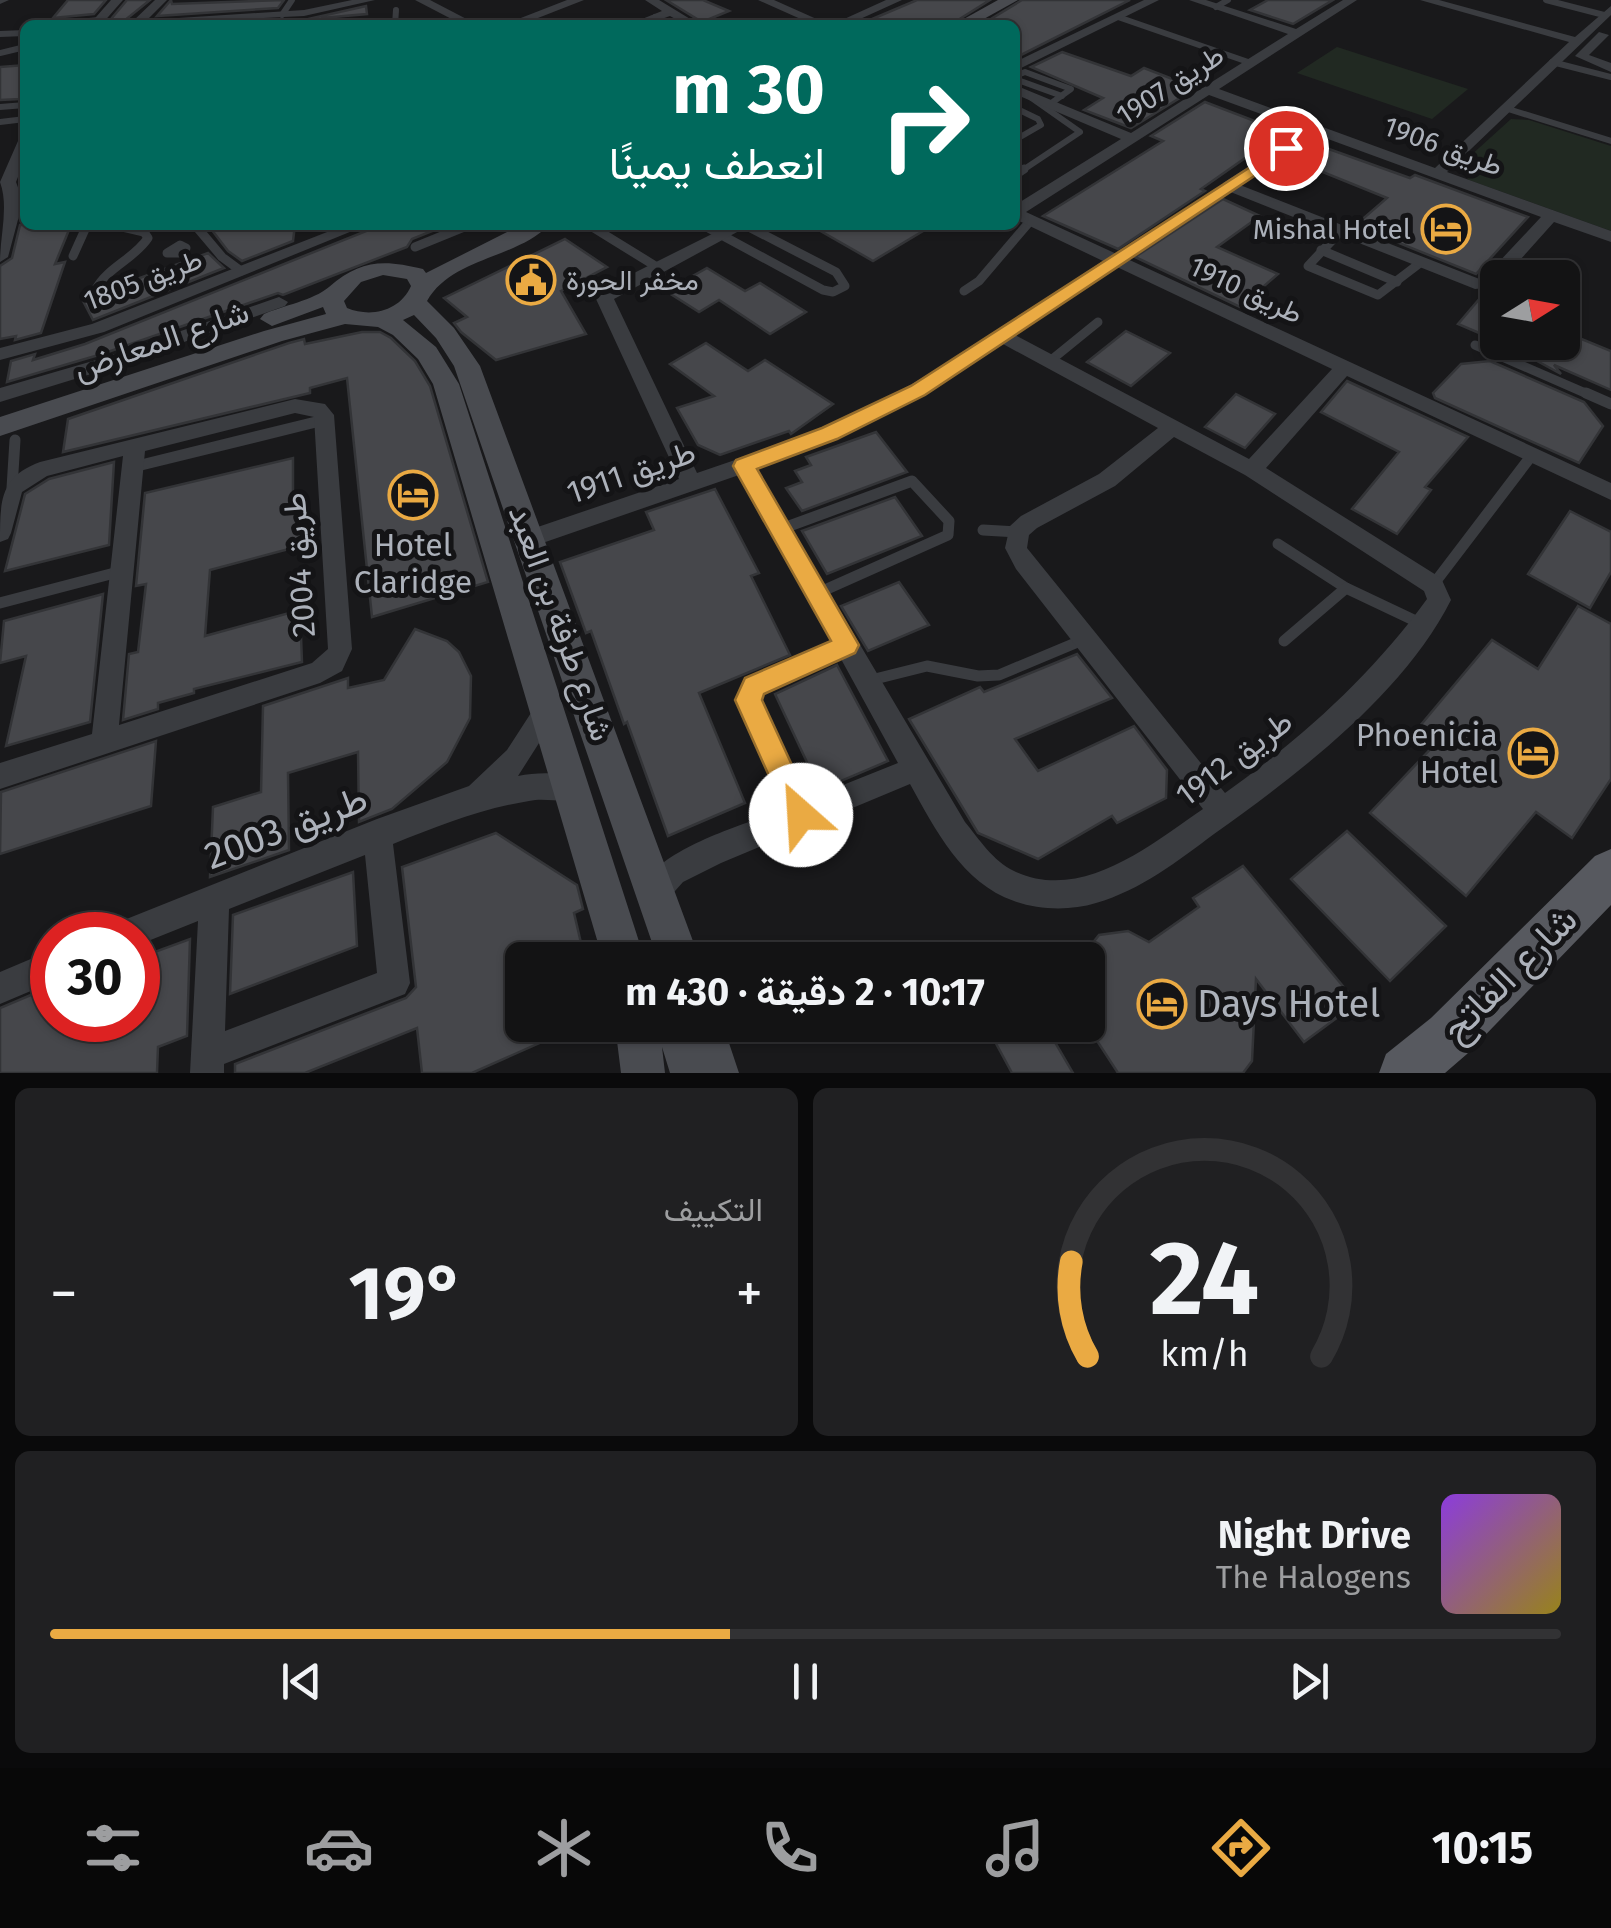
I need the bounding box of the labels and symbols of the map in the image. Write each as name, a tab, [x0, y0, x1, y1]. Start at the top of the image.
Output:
street label: طريق 1907	[1110, 38, 1230, 133]
pin	[1244, 106, 1329, 191]
street label: طريق 1906	[1379, 109, 1507, 184]
hotel icon: Mishal Hotel	[1420, 203, 1472, 255]
place label: Mishal Hotel	[1253, 213, 1411, 246]
street label: طريق 1805	[79, 242, 207, 319]
street label: طريق 1910	[1184, 250, 1308, 331]
public building icon: مخفر الحورة	[505, 254, 557, 306]
north arrow	[1480, 260, 1580, 360]
place label: مخفر الحورة	[566, 264, 699, 298]
street label: شارع المعارض	[68, 292, 255, 391]
street label: طريق 1911	[562, 432, 701, 513]
hotel icon: Hotel Claridge	[387, 469, 439, 521]
street label: طريق 2004	[275, 491, 324, 639]
street label: شارع طرفة بن العبد	[498, 500, 621, 747]
place label: Hotel Claridge	[354, 526, 472, 601]
street label: طريق 1912	[1168, 702, 1300, 815]
place label: Phoenicia Hotel	[1356, 716, 1498, 791]
hotel icon: Phoenicia Hotel	[1507, 727, 1559, 779]
position arrow	[749, 763, 853, 867]
street label: طريق 2003	[198, 775, 374, 879]
street label: شارع الفاتح	[1432, 897, 1589, 1054]
speed limit sign: 30	[30, 912, 160, 1042]
hotel icon: Days Hotel	[1136, 978, 1188, 1030]
place label: Days Hotel	[1197, 981, 1380, 1027]

